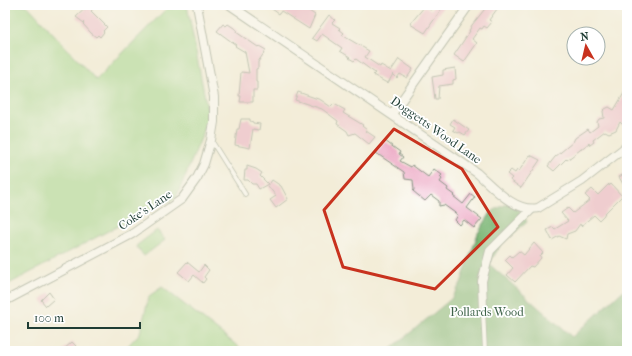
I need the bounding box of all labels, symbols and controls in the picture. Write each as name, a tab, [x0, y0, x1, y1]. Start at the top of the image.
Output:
north arrow	[566, 26, 606, 66]
text: N	[580, 29, 590, 44]
street label: Doggetts Wood Lane	[388, 93, 484, 167]
street label: Coke's Lane	[116, 187, 174, 233]
scale bar	[28, 304, 140, 330]
park label: Pollards Wood	[450, 305, 524, 319]
text: 100 m	[34, 311, 64, 325]

